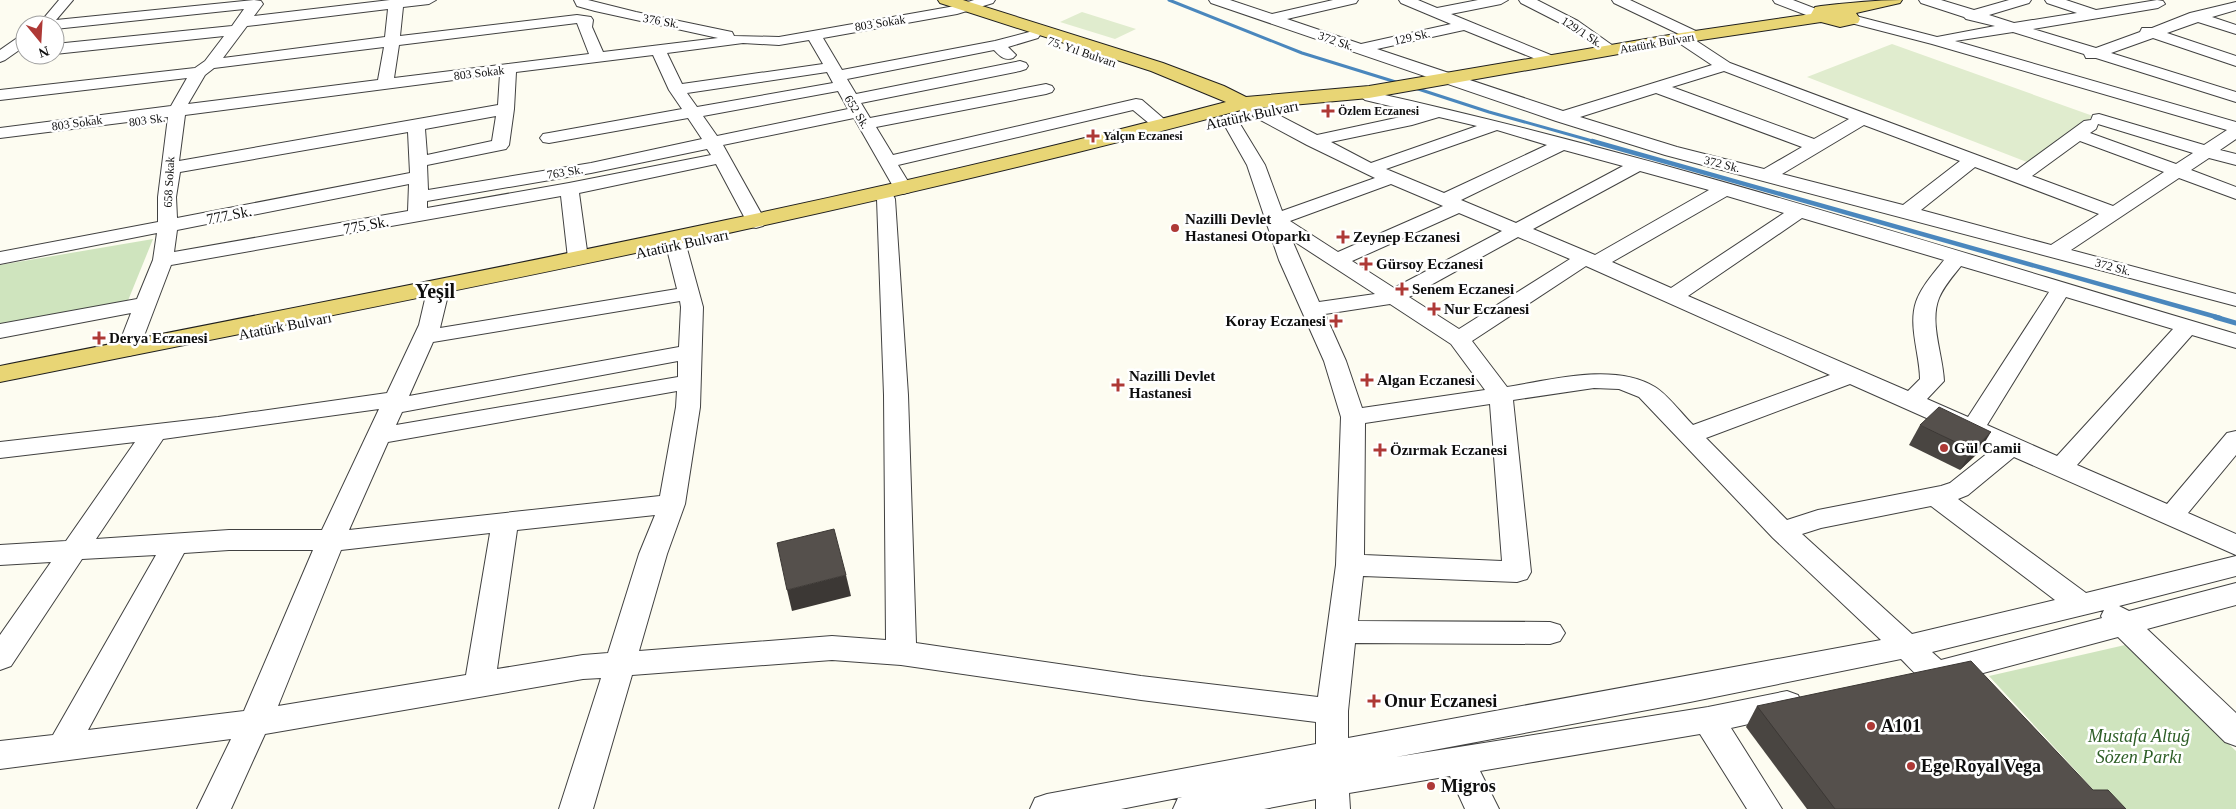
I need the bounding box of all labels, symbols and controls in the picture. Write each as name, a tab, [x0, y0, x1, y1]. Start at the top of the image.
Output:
street label: 376 Sk.	[642, 11, 680, 31]
street label: 803 Sokak	[854, 12, 906, 34]
street label: 129/1 Sk.	[1559, 14, 1605, 50]
north arrow	[15, 15, 65, 65]
street label: 129 Sk.	[1393, 26, 1431, 48]
street label: 372 Sk.	[1316, 28, 1356, 54]
street label: Atatürk Bulvarı	[1619, 29, 1696, 56]
street label: 75. Yıl Bulvarı	[1046, 34, 1119, 71]
text: N	[37, 43, 51, 61]
street label: 803 Sokak	[453, 63, 505, 83]
street label: 652 Sk.	[842, 93, 872, 131]
street label: Atatürk Bulvarı	[1204, 97, 1300, 133]
place label: Özlem Eczanesi	[1338, 104, 1420, 118]
marker: Özlem Eczanesi	[1322, 105, 1334, 117]
street label: 803 Sk.	[128, 111, 166, 129]
street label: 803 Sokak	[51, 113, 103, 133]
place label: Yalçın Eczanesi	[1103, 129, 1183, 143]
marker: Yalçın Eczanesi	[1087, 130, 1099, 142]
street label: 372 Sk.	[1703, 153, 1741, 175]
street label: 658 Sokak	[161, 156, 177, 208]
street label: 763 Sk.	[546, 162, 584, 182]
street label: 777 Sk.	[205, 203, 253, 227]
place label: Nazilli Devlet Hastanesi Otoparkı	[1185, 211, 1310, 244]
street label: 775 Sk.	[342, 213, 390, 237]
marker: Nazilli Devlet Hastanesi Otoparkı	[1169, 222, 1181, 234]
street label: Atatürk Bulvarı	[634, 226, 730, 262]
place label: Zeynep Eczanesi	[1353, 229, 1460, 245]
marker: Zeynep Eczanesi	[1337, 231, 1349, 243]
street label: 372 Sk.	[2093, 255, 2133, 279]
place label: Gürsoy Eczanesi	[1376, 256, 1483, 272]
marker: Gürsoy Eczanesi	[1360, 258, 1372, 270]
district label: Yeşil	[415, 280, 455, 303]
place label: Senem Eczanesi	[1412, 281, 1514, 297]
marker: Senem Eczanesi	[1396, 283, 1408, 295]
place label: Nur Eczanesi	[1444, 301, 1529, 317]
marker: Nur Eczanesi	[1428, 303, 1440, 315]
street label: Atatürk Bulvarı	[237, 309, 333, 343]
place label: Koray Eczanesi	[1226, 313, 1326, 329]
marker: Koray Eczanesi	[1330, 315, 1342, 327]
place label: Derya Eczanesi	[109, 330, 208, 346]
marker: Derya Eczanesi	[93, 332, 105, 344]
place label: Nazilli Devlet Hastanesi	[1129, 368, 1215, 401]
place label: Algan Eczanesi	[1377, 372, 1475, 388]
marker: Algan Eczanesi	[1361, 374, 1373, 386]
marker: Nazilli Devlet Hastanesi	[1111, 378, 1125, 392]
place label: Gül Camii	[1954, 440, 2021, 456]
place label: Özırmak Eczanesi	[1390, 442, 1507, 458]
marker: Gül Camii	[1938, 442, 1950, 454]
marker: Özırmak Eczanesi	[1374, 444, 1386, 456]
place label: Onur Eczanesi	[1384, 691, 1497, 711]
marker: Onur Eczanesi	[1368, 695, 1380, 707]
place label: A101	[1881, 716, 1921, 736]
marker: A101	[1865, 720, 1877, 732]
park label: Mustafa Altuğ Sözen Parkı	[2087, 726, 2190, 767]
place label: Ege Royal Vega	[1921, 756, 2041, 776]
marker: Ege Royal Vega	[1905, 760, 1917, 772]
place label: Migros	[1441, 776, 1496, 796]
marker: Migros	[1425, 780, 1437, 792]

